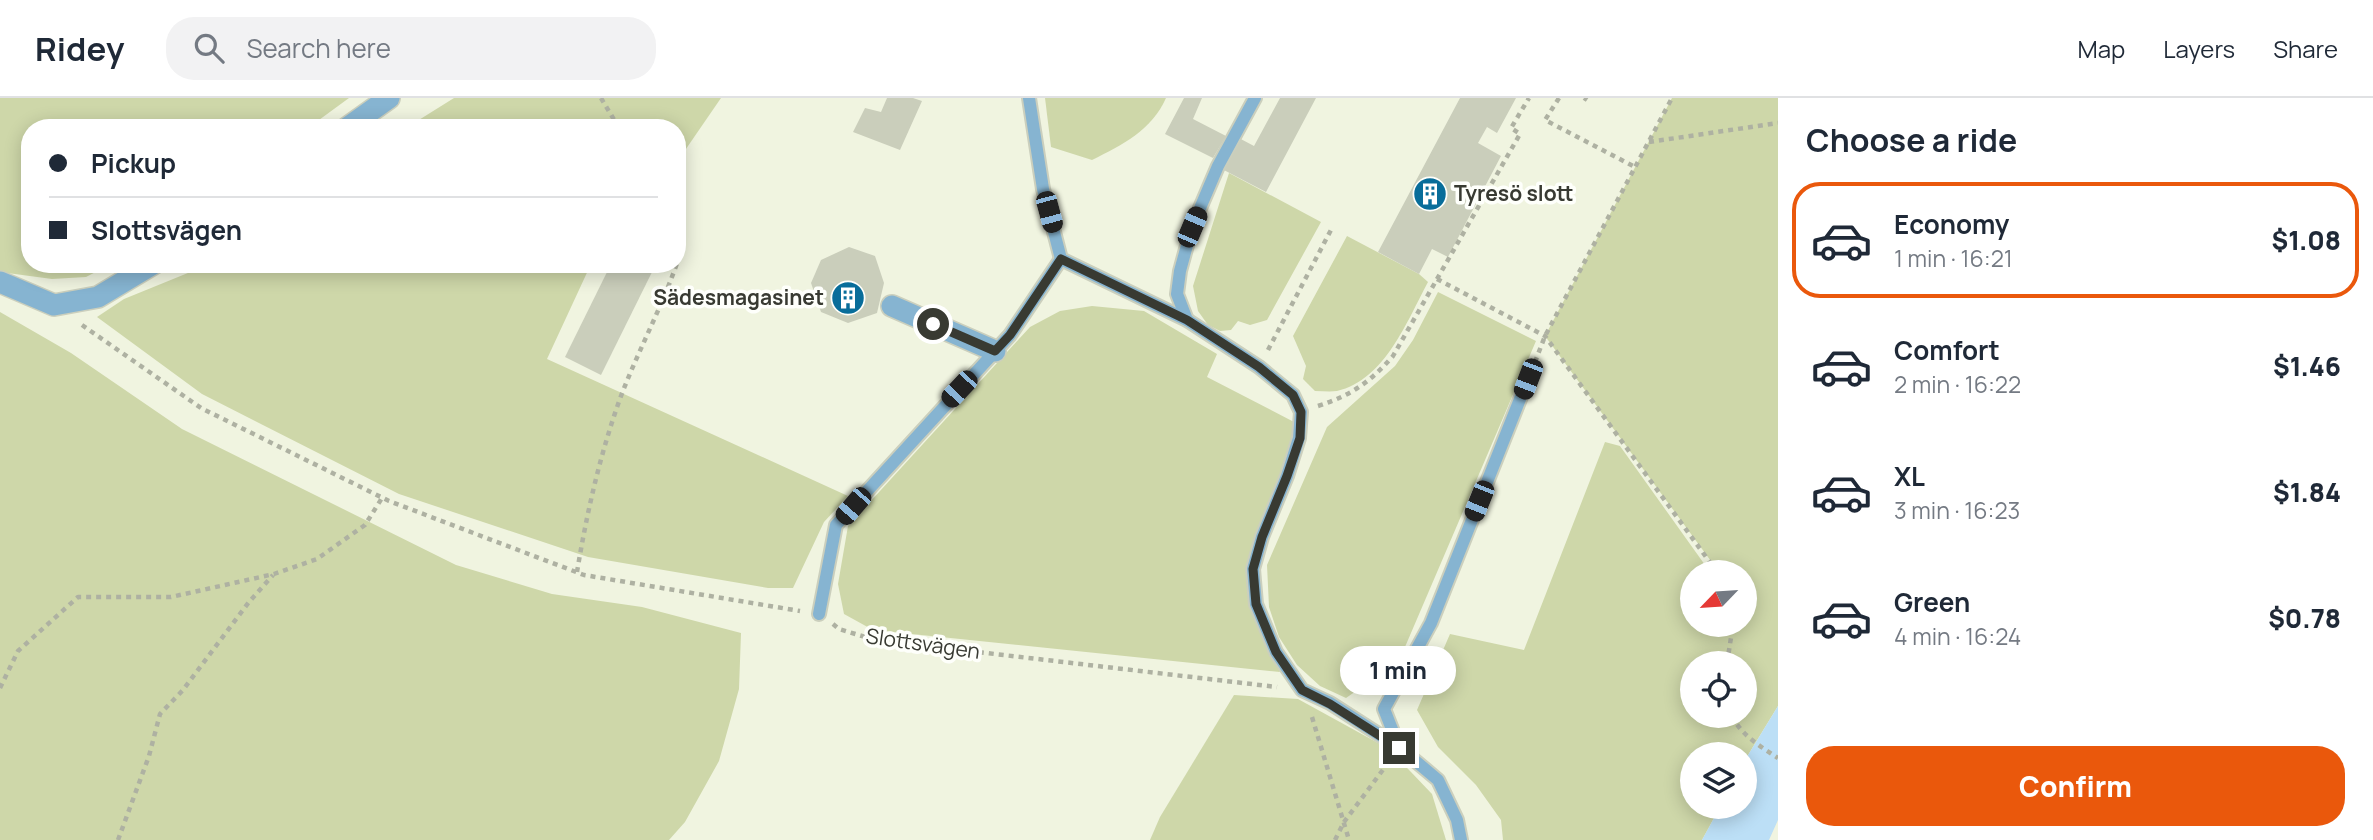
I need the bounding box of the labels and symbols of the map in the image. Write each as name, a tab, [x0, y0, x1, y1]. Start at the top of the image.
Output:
building icon: Tyresö slott	[1411, 175, 1449, 213]
place label: Tyresö slott	[1454, 179, 1574, 207]
car	[1034, 189, 1065, 235]
car	[1175, 204, 1210, 250]
building icon: Sädesmagasinet	[829, 279, 867, 317]
place label: Sädesmagasinet	[653, 283, 824, 311]
route start	[917, 308, 949, 340]
car	[1511, 356, 1546, 402]
car	[937, 366, 982, 412]
car	[1462, 478, 1497, 524]
car	[832, 483, 875, 529]
north arrow	[1680, 560, 1757, 637]
street label: Slottsvägen	[864, 621, 982, 665]
callout: 1 min	[1341, 646, 1457, 696]
route end	[1383, 732, 1415, 764]

